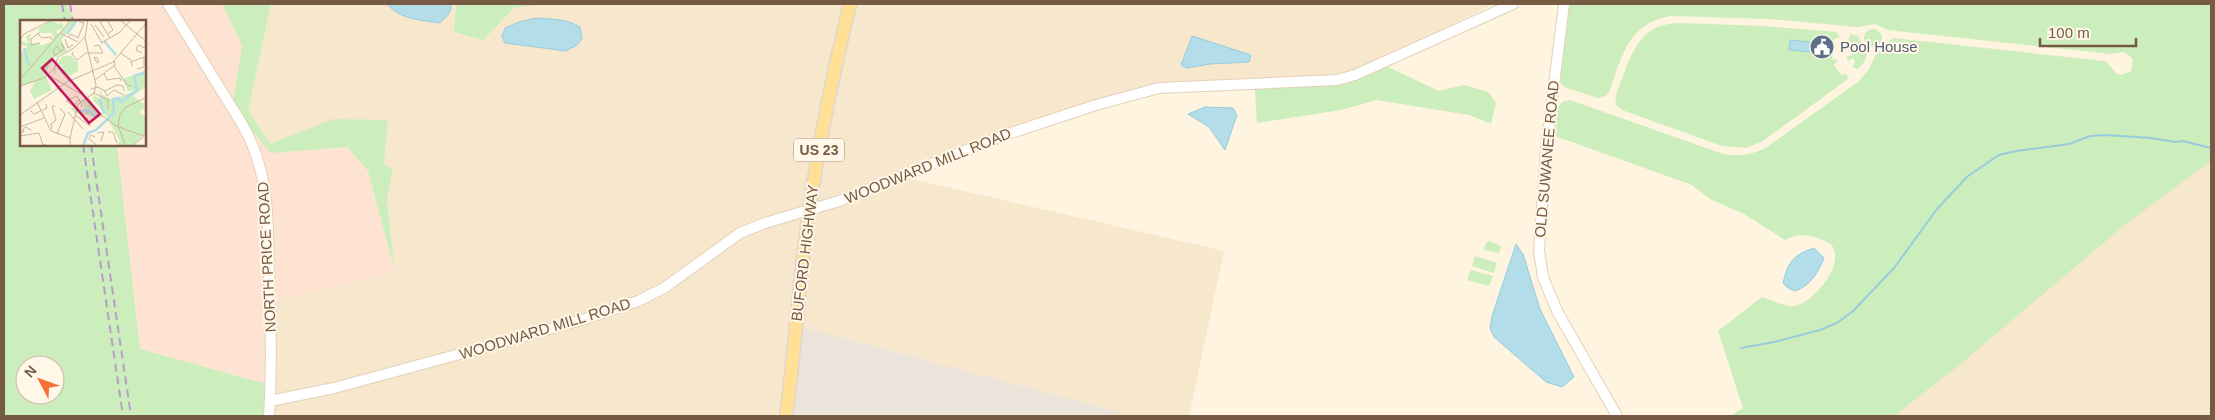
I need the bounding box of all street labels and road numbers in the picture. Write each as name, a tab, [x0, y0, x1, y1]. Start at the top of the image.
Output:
street label: OLD SUWANEE ROAD	[1531, 79, 1562, 238]
street label: WOODWARD MILL ROAD	[842, 124, 1014, 207]
road number: US 23	[794, 138, 844, 162]
street label: NORTH PRICE ROAD	[254, 181, 279, 333]
street label: BUFORD HIGHWAY	[788, 184, 821, 322]
street label: WOODWARD MILL ROAD	[457, 294, 633, 363]

